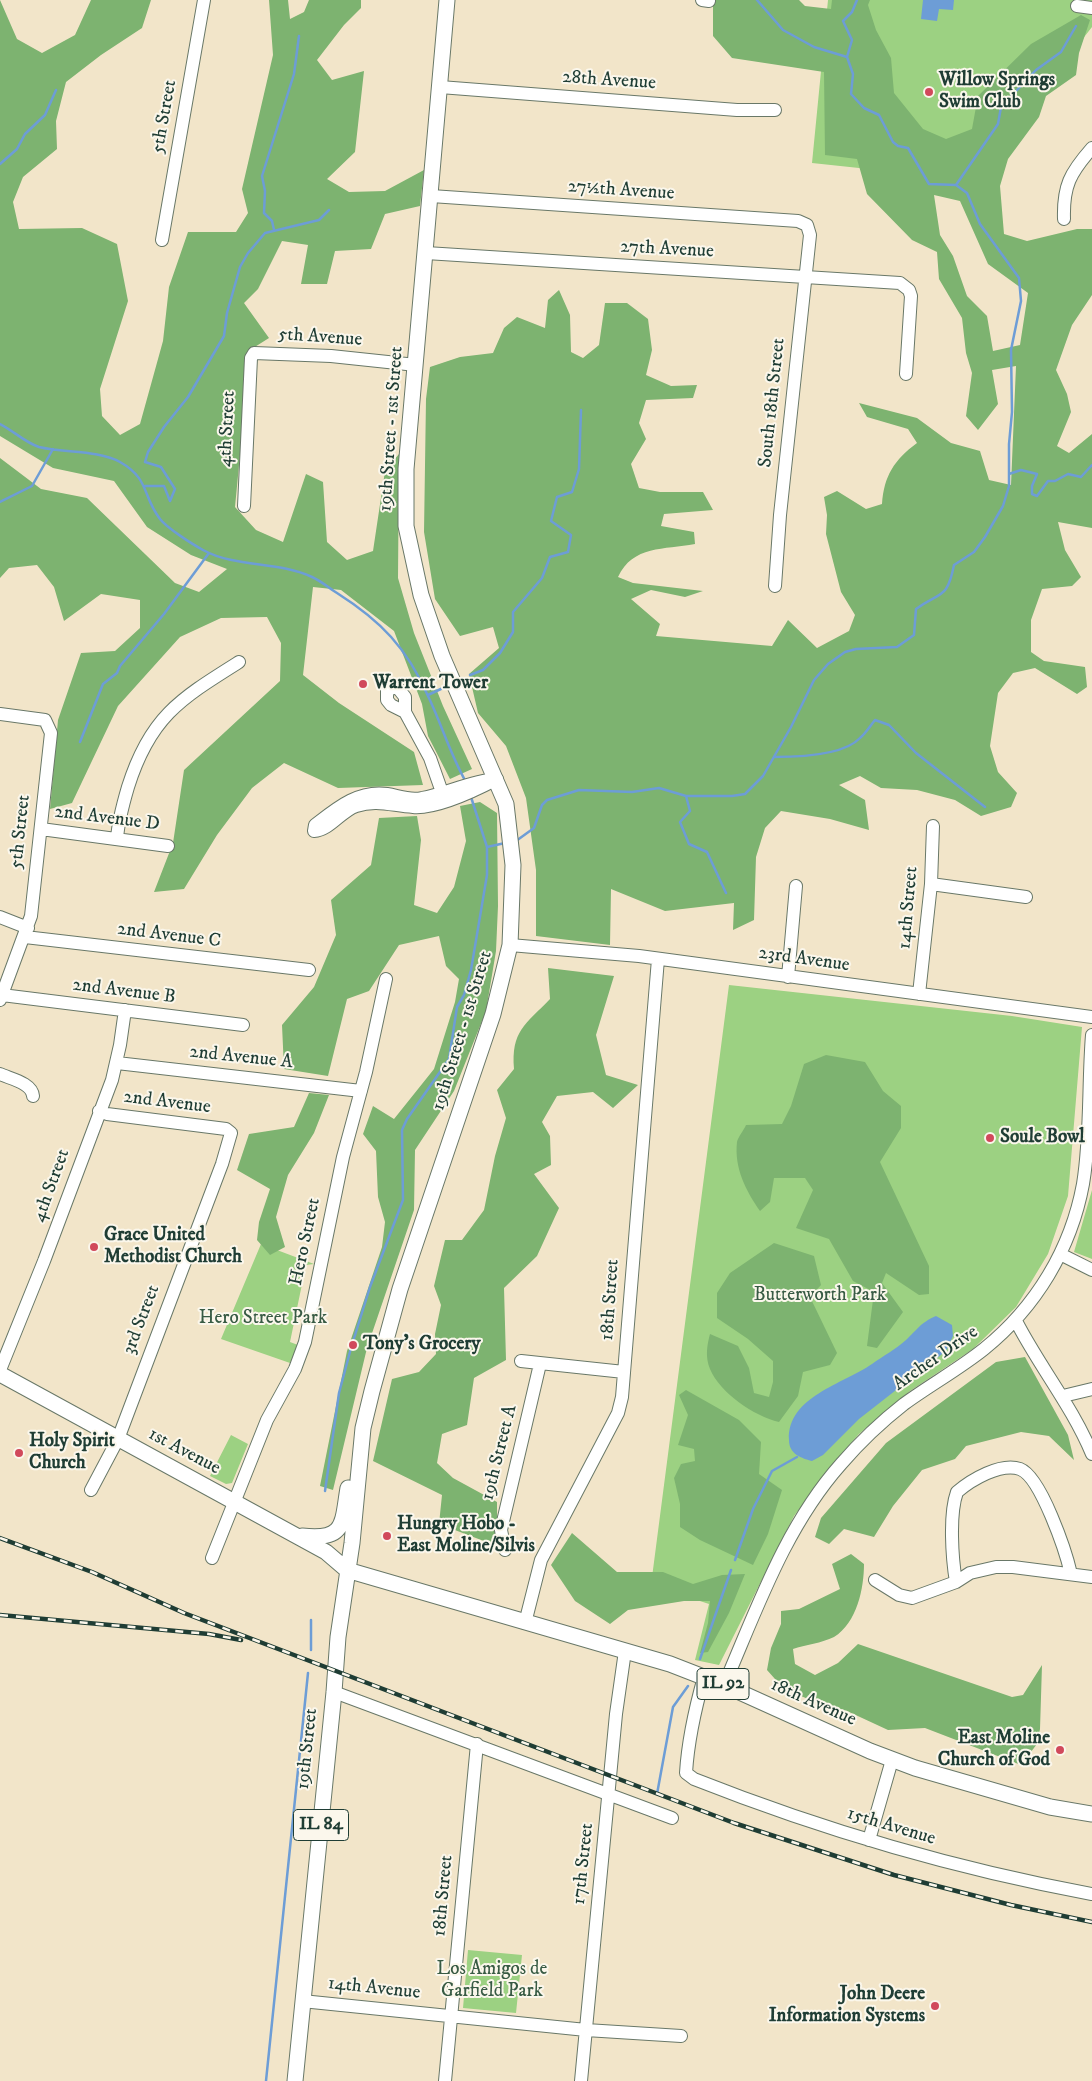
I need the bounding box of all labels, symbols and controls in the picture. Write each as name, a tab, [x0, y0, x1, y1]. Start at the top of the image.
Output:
street label: 28th Avenue	[561, 66, 657, 96]
place label: Willow Springs Swim Club	[939, 70, 1055, 114]
street label: 5th Street	[147, 78, 183, 156]
marker: Willow Springs Swim Club	[923, 86, 935, 98]
street label: 27½th Avenue	[567, 176, 675, 206]
street label: 27th Avenue	[620, 236, 714, 264]
street label: 5th Avenue	[277, 324, 363, 352]
street label: South 18th Street	[755, 337, 791, 469]
street label: 19th Street - 1st Street	[375, 346, 409, 512]
street label: 4th Street	[215, 390, 241, 468]
place label: Warrent Tower	[373, 673, 488, 695]
marker: Warrent Tower	[357, 678, 369, 690]
street label: 5th Street	[6, 794, 36, 870]
street label: 2nd Avenue D	[53, 801, 161, 837]
street label: 14th Street	[894, 866, 924, 950]
street label: 2nd Avenue C	[116, 918, 222, 954]
street label: 23rd Avenue	[757, 942, 851, 978]
street label: 19th Street - 1st Street	[428, 948, 498, 1114]
street label: 2nd Avenue B	[71, 974, 177, 1010]
street label: 2nd Avenue A	[188, 1041, 294, 1075]
street label: 2nd Avenue	[122, 1086, 212, 1120]
place label: Soule Bowl	[1000, 1127, 1085, 1149]
marker: Soule Bowl	[984, 1132, 996, 1144]
street label: 4th Street	[28, 1146, 76, 1226]
street label: Hero Street	[286, 1196, 326, 1288]
place label: Grace United Methodist Church	[104, 1225, 242, 1269]
marker: Grace United Methodist Church	[88, 1241, 100, 1253]
street label: 18th Street	[597, 1259, 625, 1341]
street label: 3rd Street	[118, 1282, 166, 1358]
park label: Butterworth Park	[754, 1285, 886, 1307]
park label: Hero Street Park	[199, 1308, 327, 1330]
street label: Archer Drive	[889, 1321, 983, 1397]
place label: Tony's Grocery	[363, 1334, 480, 1356]
marker: Tony's Grocery	[347, 1339, 359, 1351]
street label: 19th Street A	[477, 1403, 523, 1503]
street label: 1st Avenue	[144, 1424, 224, 1480]
place label: Holy Spirit Church	[29, 1431, 115, 1475]
marker: Holy Spirit Church	[13, 1447, 25, 1459]
place label: Hungry Hobo - East Moline/Silvis	[397, 1514, 535, 1558]
marker: Hungry Hobo - East Moline/Silvis	[381, 1530, 393, 1542]
road number: IL 92	[697, 1668, 749, 1700]
street label: 18th Avenue	[767, 1674, 859, 1732]
street label: 19th Street	[292, 1707, 324, 1791]
place label: East Moline Church of God	[938, 1728, 1050, 1772]
marker: East Moline Church of God	[1054, 1744, 1066, 1756]
street label: 15th Avenue	[844, 1803, 938, 1851]
road number: IL 84	[294, 1810, 348, 1840]
street label: 17th Street	[568, 1822, 600, 1906]
street label: 18th Street	[429, 1854, 459, 1938]
park label: Los Amigos de Garfield Park	[437, 1959, 547, 2003]
street label: 14th Avenue	[327, 1973, 421, 2005]
place label: John Deere Information Systems	[769, 1984, 925, 2028]
marker: John Deere Information Systems	[929, 2000, 941, 2012]

